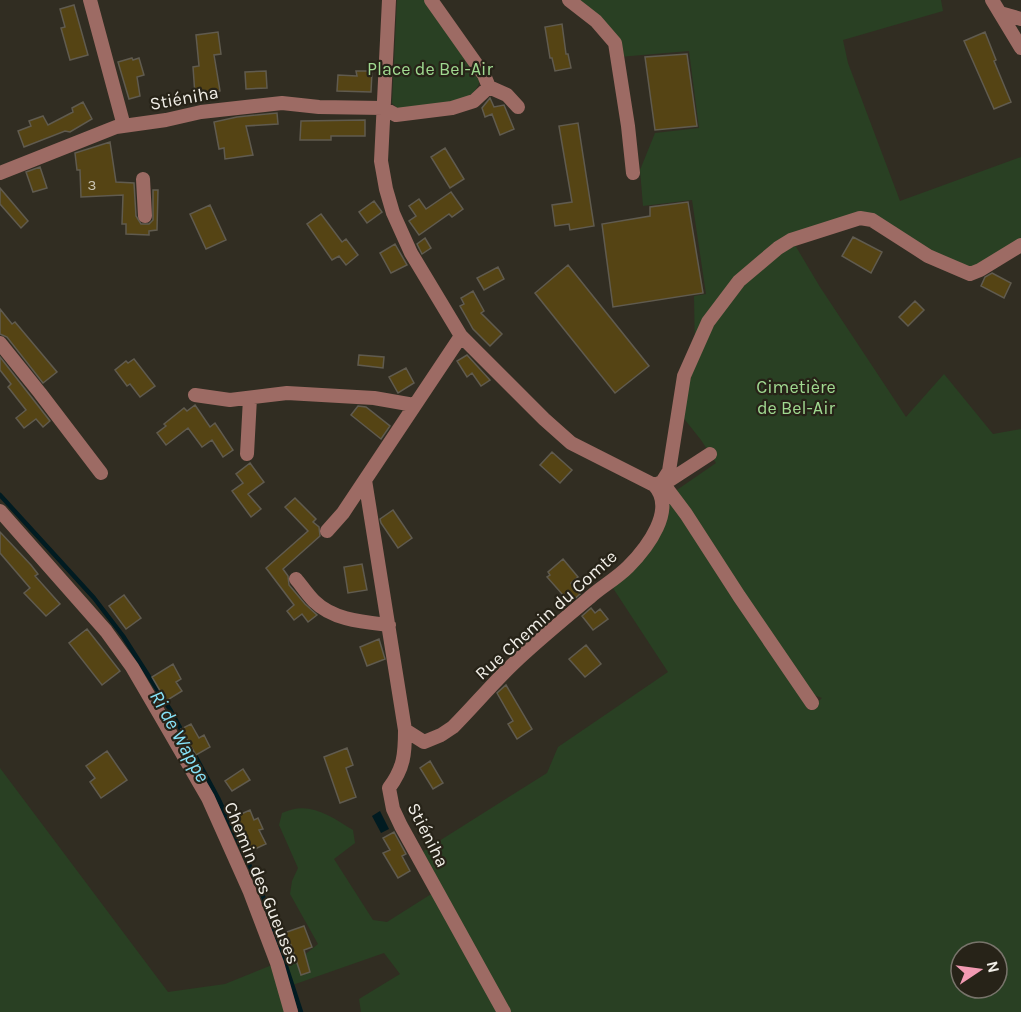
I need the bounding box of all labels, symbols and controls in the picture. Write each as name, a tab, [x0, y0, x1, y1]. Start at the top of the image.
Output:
park label: Place de Bel-Air	[367, 58, 493, 80]
street label: Stiéniha	[148, 81, 220, 115]
house number: 3	[88, 176, 96, 194]
park label: Cimetière de Bel-Air	[756, 376, 836, 419]
street label: Rue Chemin du Comte	[470, 545, 622, 685]
water label: Ri de Wappe	[145, 686, 214, 786]
street label: Chemin des Gueuses	[219, 799, 305, 967]
street label: Stiéniha	[402, 799, 454, 871]
north arrow	[949, 940, 1009, 1000]
text: N	[983, 959, 1004, 974]

